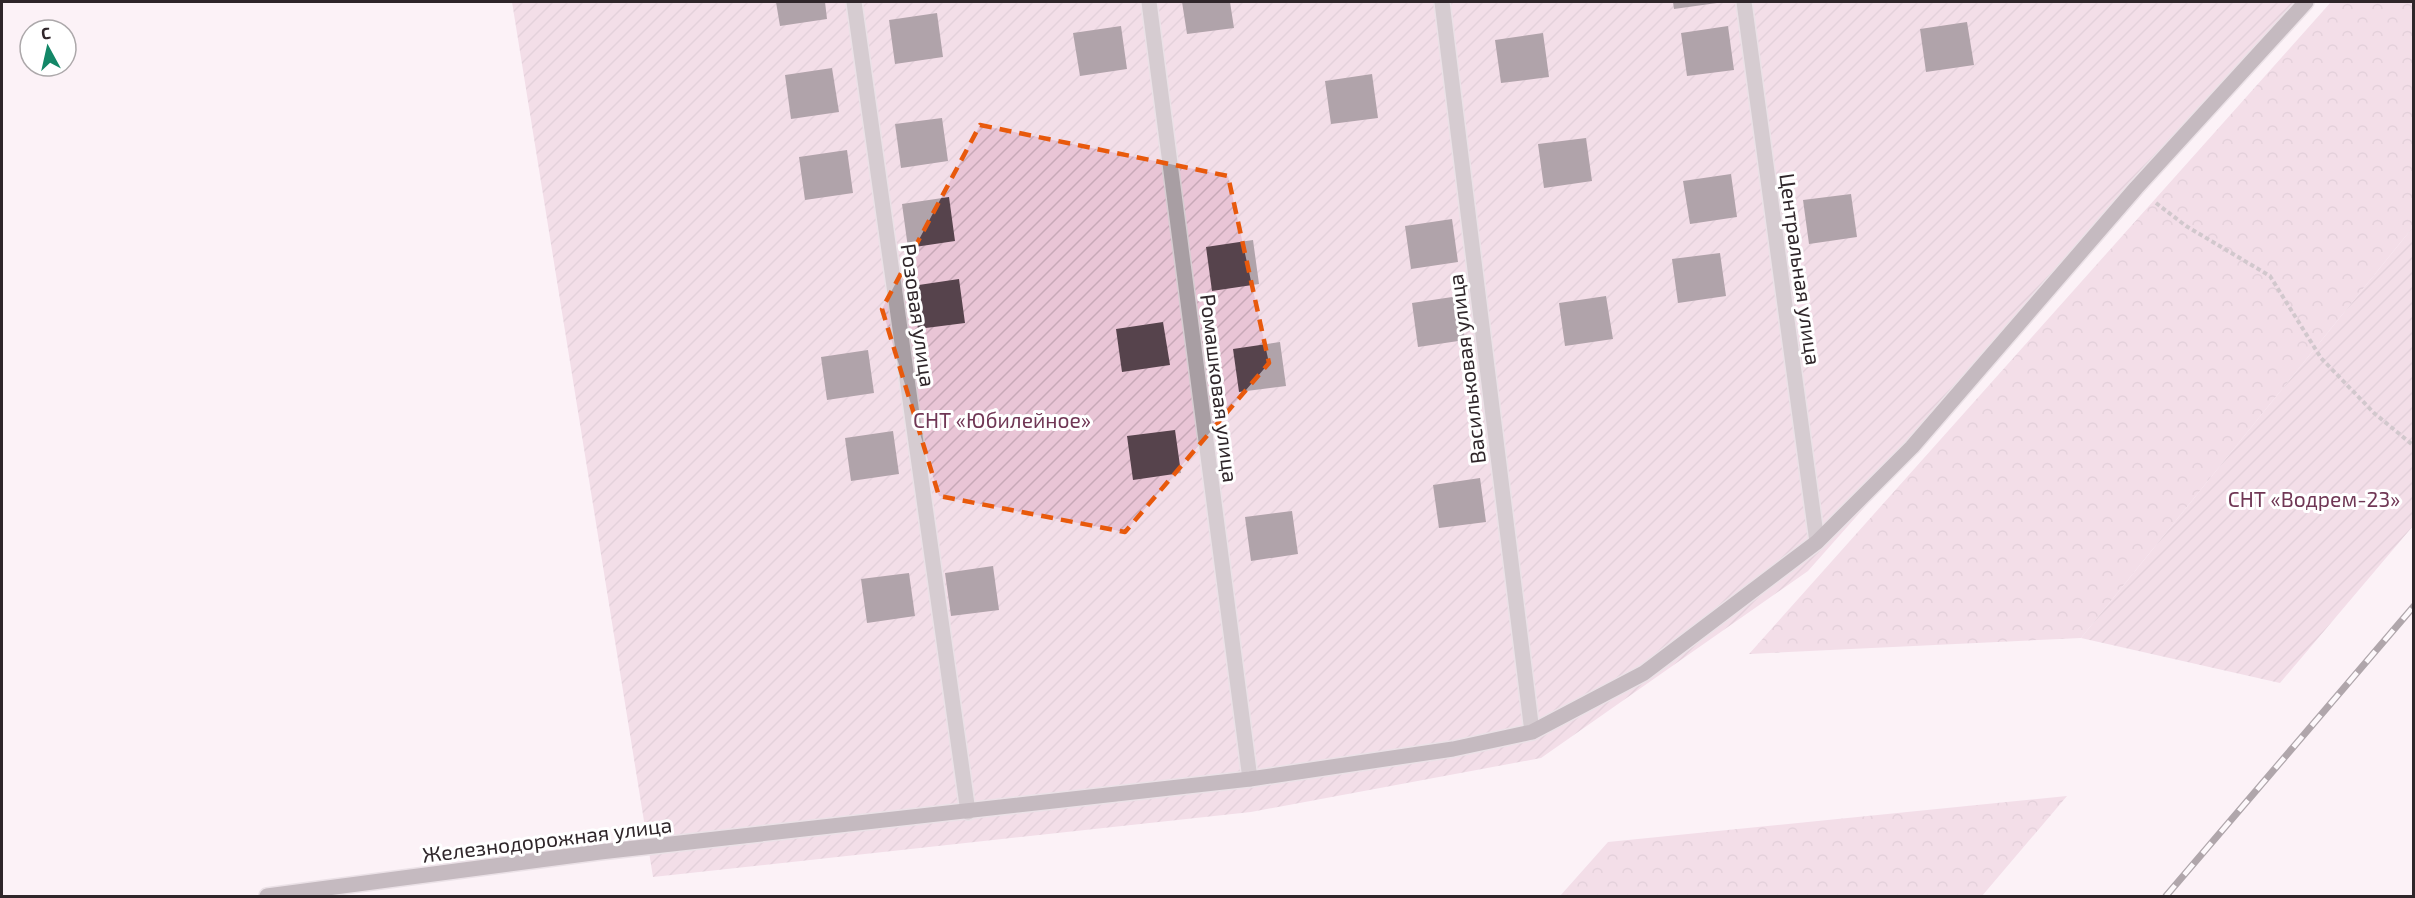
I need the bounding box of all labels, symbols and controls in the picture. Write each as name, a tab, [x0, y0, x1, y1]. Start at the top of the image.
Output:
north arrow	[18, 18, 78, 78]
text: С	[40, 23, 52, 43]
street label: Центральная улица	[1774, 172, 1827, 367]
street label: Розовая улица	[896, 242, 941, 388]
street label: Васильковая улица	[1442, 273, 1491, 465]
street label: Ромашковая улица	[1195, 292, 1244, 484]
park label: СНТ «Юбилейное»	[913, 407, 1091, 432]
park label: СНТ «Водрем-23»	[2228, 486, 2400, 511]
street label: Железнодорожная улица	[421, 811, 673, 868]

